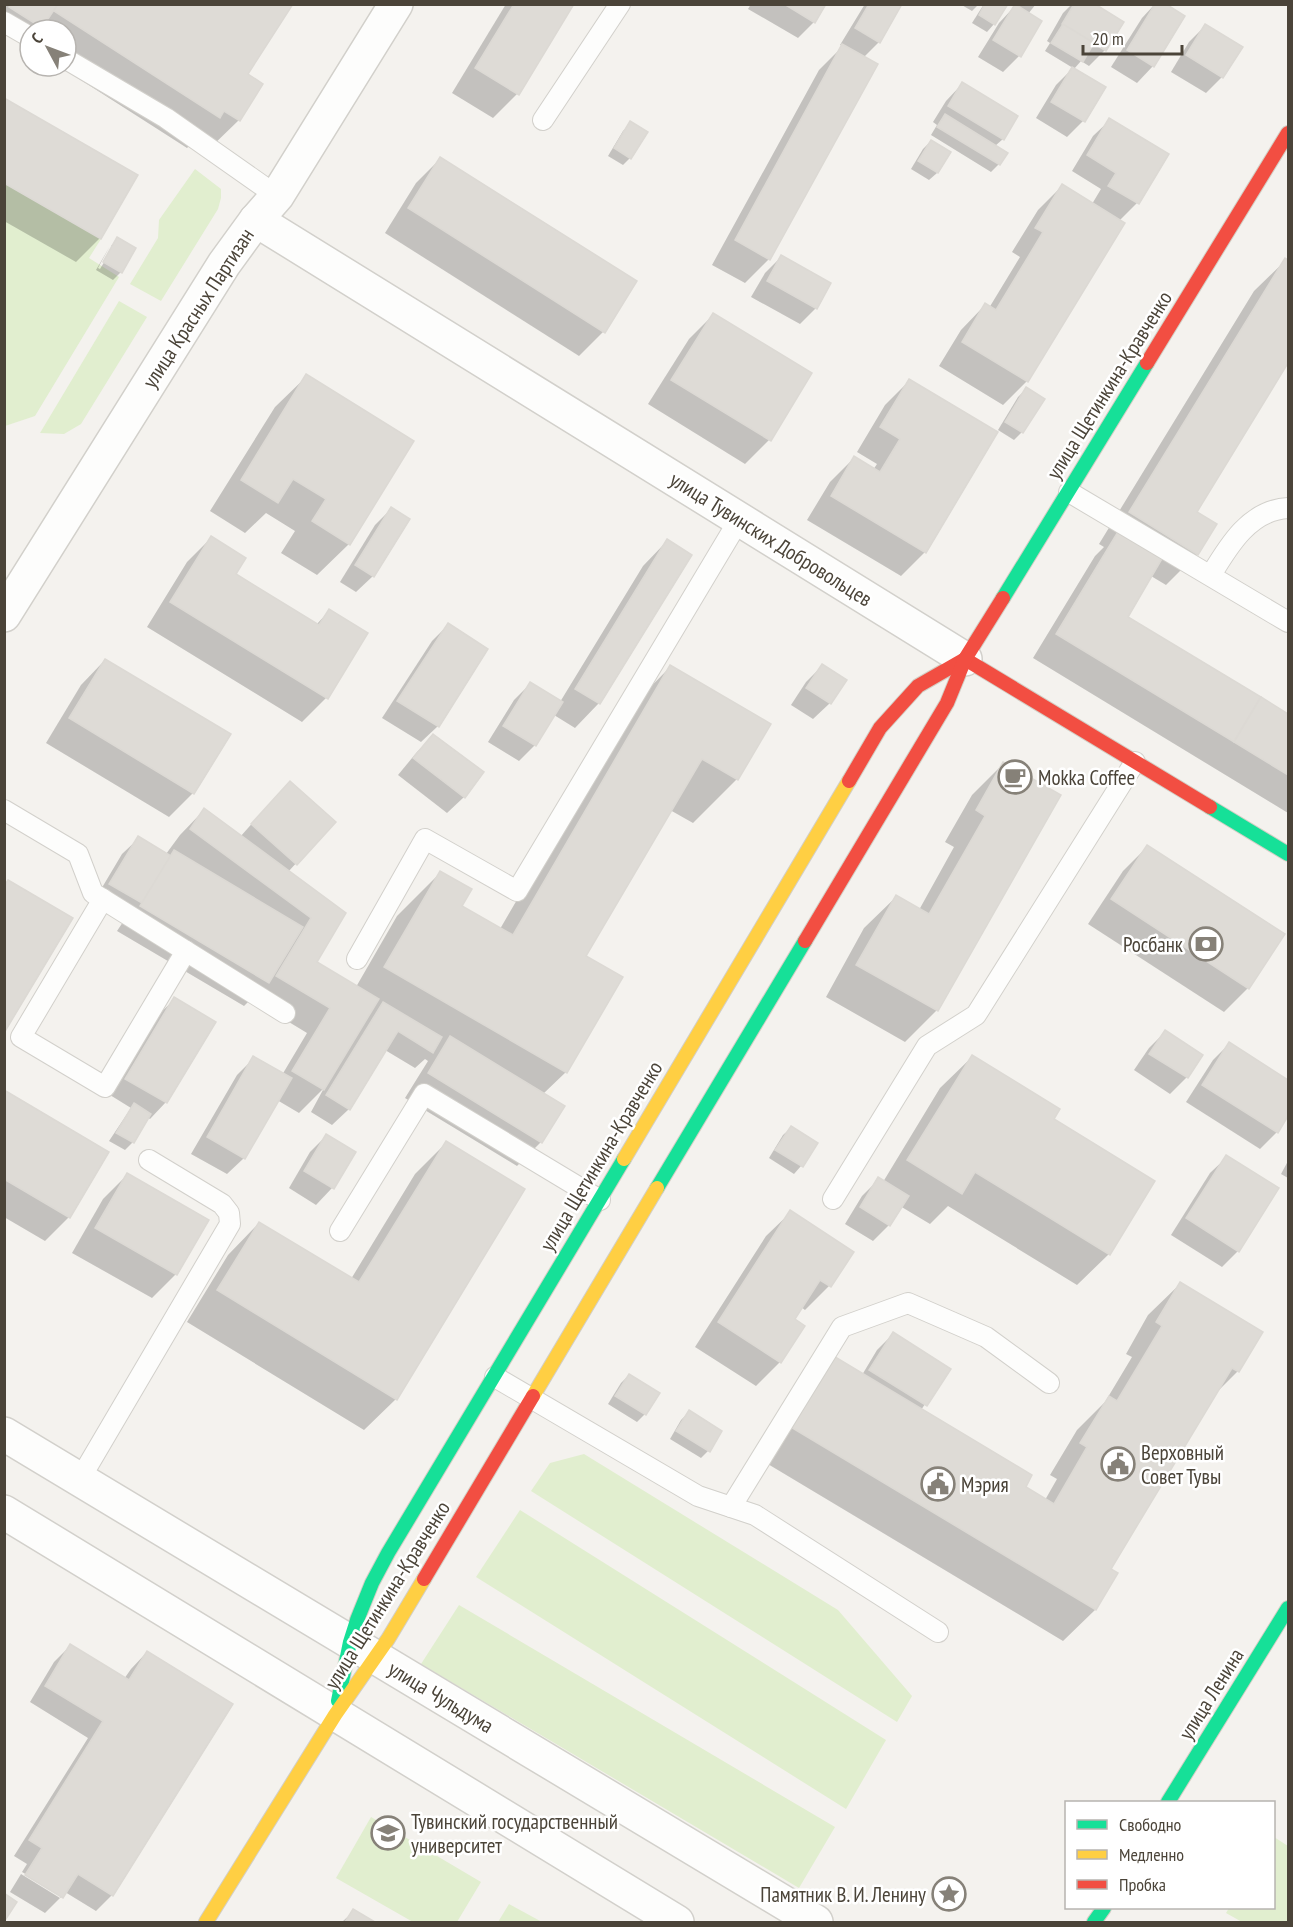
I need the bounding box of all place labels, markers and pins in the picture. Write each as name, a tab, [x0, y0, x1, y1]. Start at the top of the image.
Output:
cafe icon: Mokka Coffee	[997, 759, 1033, 795]
place label: Mokka Coffee	[1038, 764, 1135, 791]
bank icon: Росбанк	[1188, 926, 1224, 962]
place label: Росбанк	[1123, 931, 1183, 958]
place label: Верховный Совет Тувы	[1141, 1439, 1224, 1490]
public building icon: Верховный Совет Тувы	[1100, 1446, 1136, 1482]
public building icon: Мэрия	[920, 1466, 956, 1502]
place label: Мэрия	[961, 1471, 1009, 1498]
place label: Тувинский государственный университет	[411, 1808, 618, 1859]
school or university icon: Тувинский государственный университет	[370, 1815, 406, 1851]
place icon: Памятник В. И. Ленину	[931, 1876, 967, 1912]
place label: Памятник В. И. Ленину	[760, 1881, 926, 1908]

